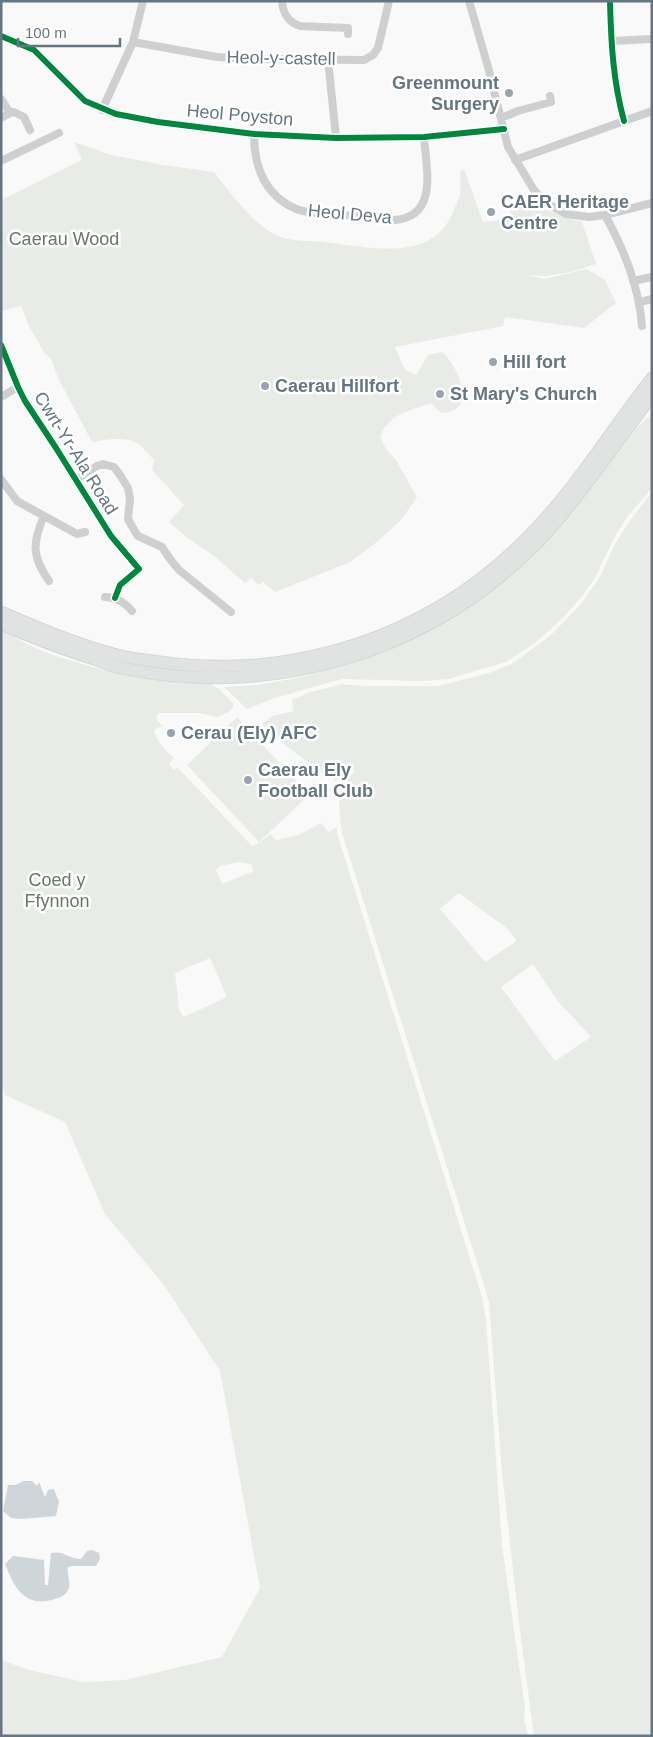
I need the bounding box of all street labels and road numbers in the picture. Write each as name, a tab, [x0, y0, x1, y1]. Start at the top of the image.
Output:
street label: Heol-y-castell	[226, 47, 336, 69]
street label: Heol Poyston	[186, 100, 294, 130]
street label: Heol Deva	[307, 200, 394, 228]
street label: Cwrt-Yr-Ala Road	[30, 388, 122, 518]

